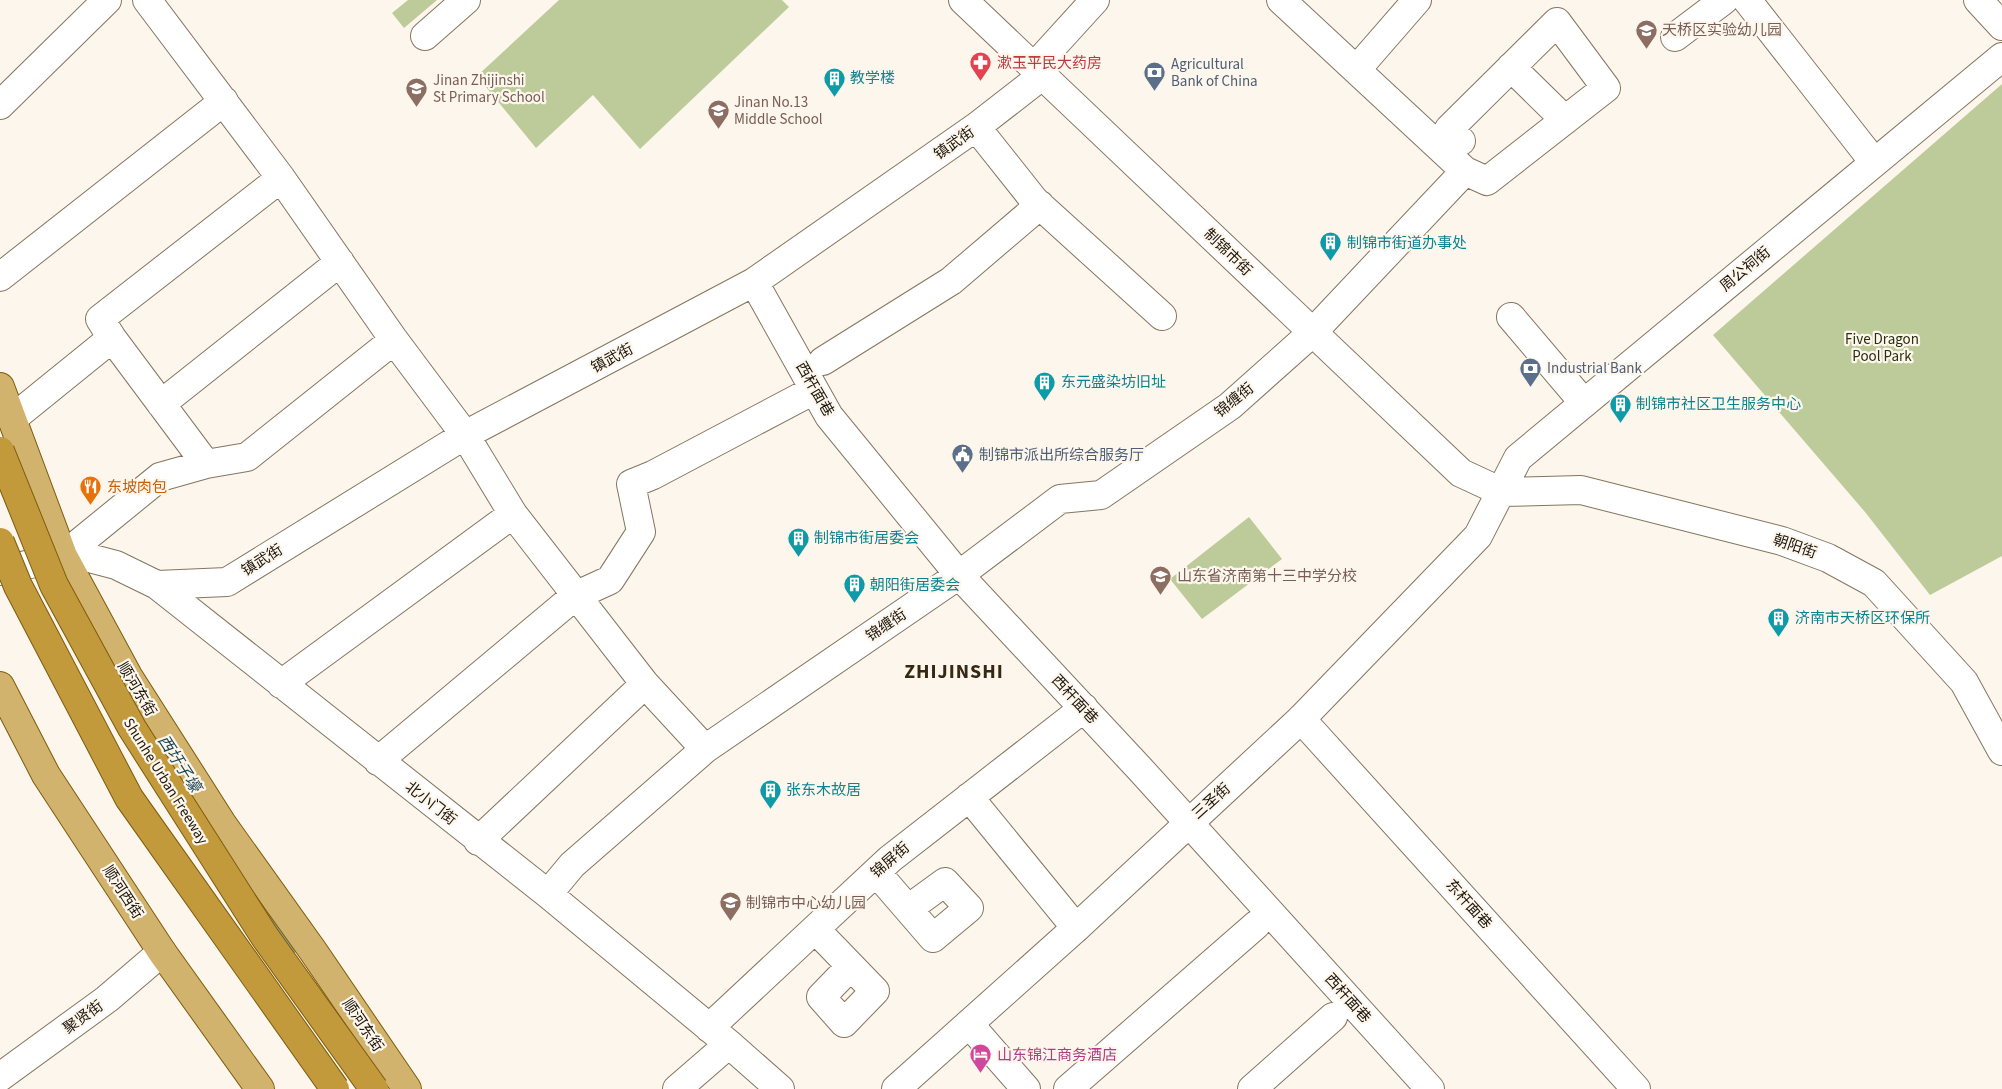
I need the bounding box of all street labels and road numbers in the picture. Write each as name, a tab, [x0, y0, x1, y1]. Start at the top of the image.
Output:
street label: 镇武街	[930, 122, 979, 165]
street label: 制锦市街	[1199, 224, 1257, 281]
street label: 周公祠街	[1716, 242, 1775, 297]
street label: 镇武街	[587, 339, 637, 378]
street label: 西杆面巷	[790, 358, 839, 420]
street label: 锦缠街	[1210, 378, 1258, 423]
street label: 朝阳街	[1770, 529, 1820, 564]
street label: 镇武街	[238, 540, 287, 581]
street label: 锦缠街	[862, 604, 911, 647]
street label: 顺河东街	[112, 658, 161, 720]
street label: 西杆面巷	[1046, 670, 1103, 728]
street label: Shunhe Urban Freeway	[118, 714, 213, 848]
street label: 北小门街	[401, 777, 461, 830]
street label: 三圣街	[1188, 779, 1235, 824]
street label: 锦屏街	[866, 838, 914, 883]
street label: 顺河西街	[97, 861, 148, 923]
street label: 东杆面巷	[1441, 875, 1497, 934]
street label: 西杆面巷	[1320, 969, 1376, 1028]
street label: 顺河东街	[337, 995, 388, 1056]
street label: 聚贤街	[59, 996, 108, 1039]

